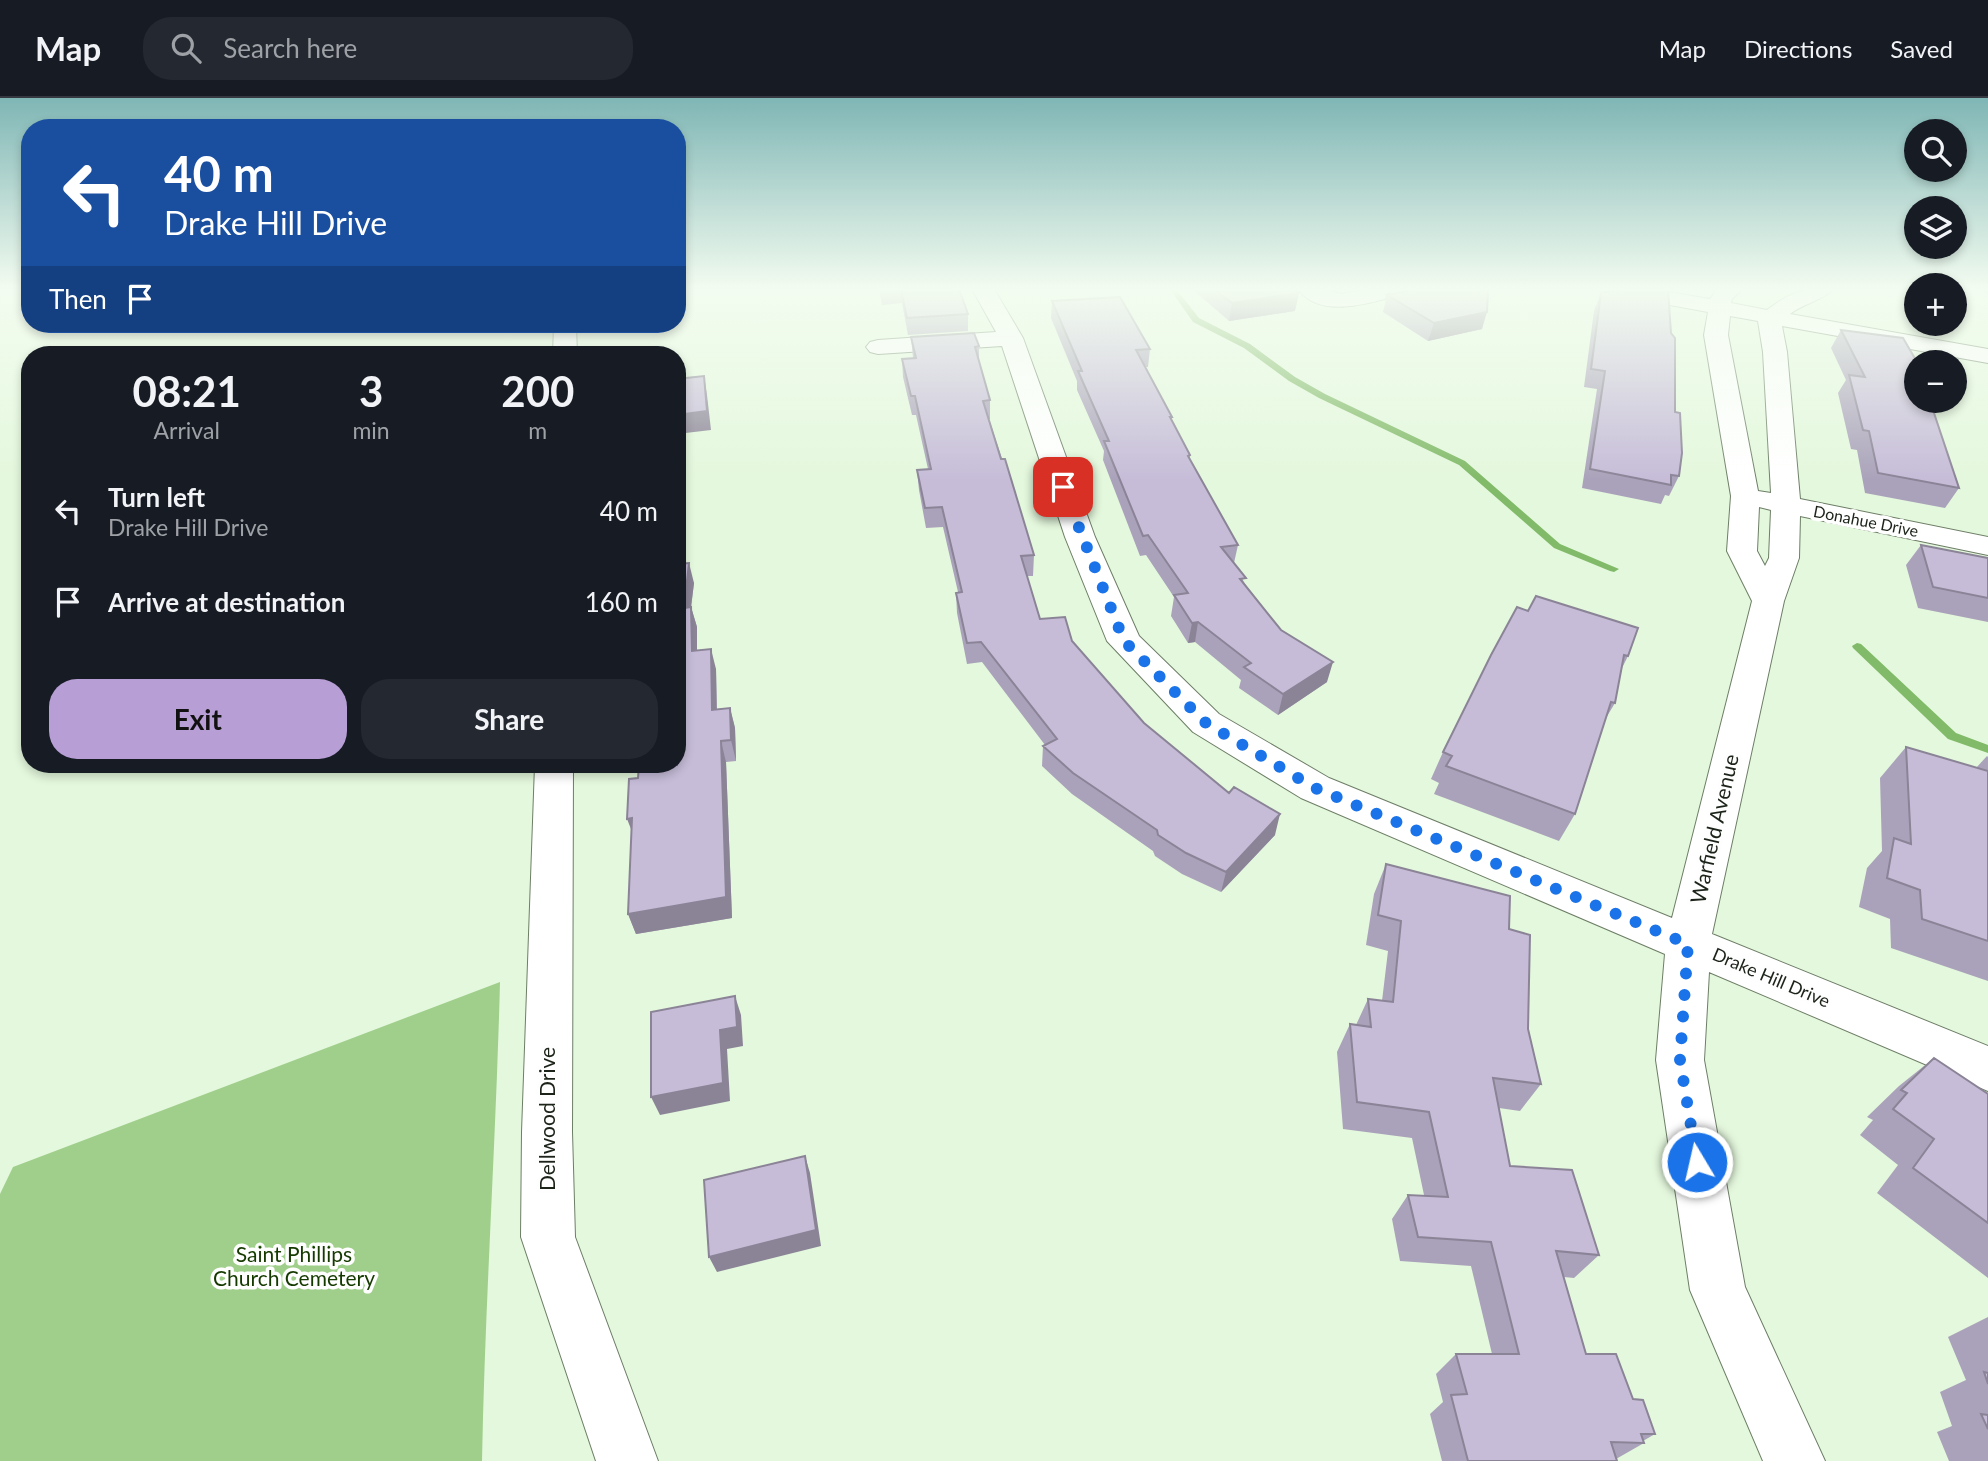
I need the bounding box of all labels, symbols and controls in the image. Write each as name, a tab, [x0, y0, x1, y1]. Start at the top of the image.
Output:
search box	[143, 17, 633, 80]
text: Map	[35, 28, 101, 68]
icon: search	[167, 29, 205, 67]
text: Search here	[223, 32, 357, 64]
text: Map	[1659, 34, 1706, 63]
text: Directions	[1744, 34, 1852, 63]
text: Saved	[1890, 34, 1953, 63]
map controls	[1904, 119, 1967, 413]
button: search	[1904, 119, 1967, 182]
text: 40 m	[164, 144, 274, 202]
icon: left	[49, 147, 140, 238]
button: layers	[1904, 196, 1967, 259]
text: Drake Hill Drive	[164, 203, 387, 242]
button: +	[1904, 273, 1967, 336]
icon: arrive	[121, 280, 159, 318]
text: Then	[49, 283, 107, 315]
button: −	[1904, 350, 1967, 413]
text: 08:21	[133, 366, 241, 416]
text: 3	[359, 366, 383, 416]
text: 200	[501, 366, 574, 416]
text: Arrival	[154, 416, 220, 444]
text: min	[352, 416, 390, 444]
text: m	[528, 416, 547, 444]
pin	[1033, 457, 1093, 517]
icon: arrive	[1044, 468, 1082, 506]
text: Turn left	[108, 481, 205, 513]
icon: left	[49, 492, 87, 530]
text: 40 m	[600, 495, 658, 527]
street label: Donahue Drive	[1812, 501, 1920, 540]
text: Drake Hill Drive	[108, 513, 268, 541]
icon: arrive	[49, 583, 87, 621]
text: Arrive at destination	[108, 586, 345, 618]
text: 160 m	[585, 586, 658, 618]
button: Exit	[49, 679, 347, 759]
button: Share	[361, 679, 658, 759]
street label: Warfield Avenue	[1684, 751, 1743, 906]
street label: Drake Hill Drive	[1709, 942, 1833, 1012]
street label: Dellwood Drive	[534, 1047, 559, 1191]
position arrow	[1660, 1125, 1734, 1199]
park label: Saint Phillips Church Cemetery	[213, 1241, 375, 1290]

